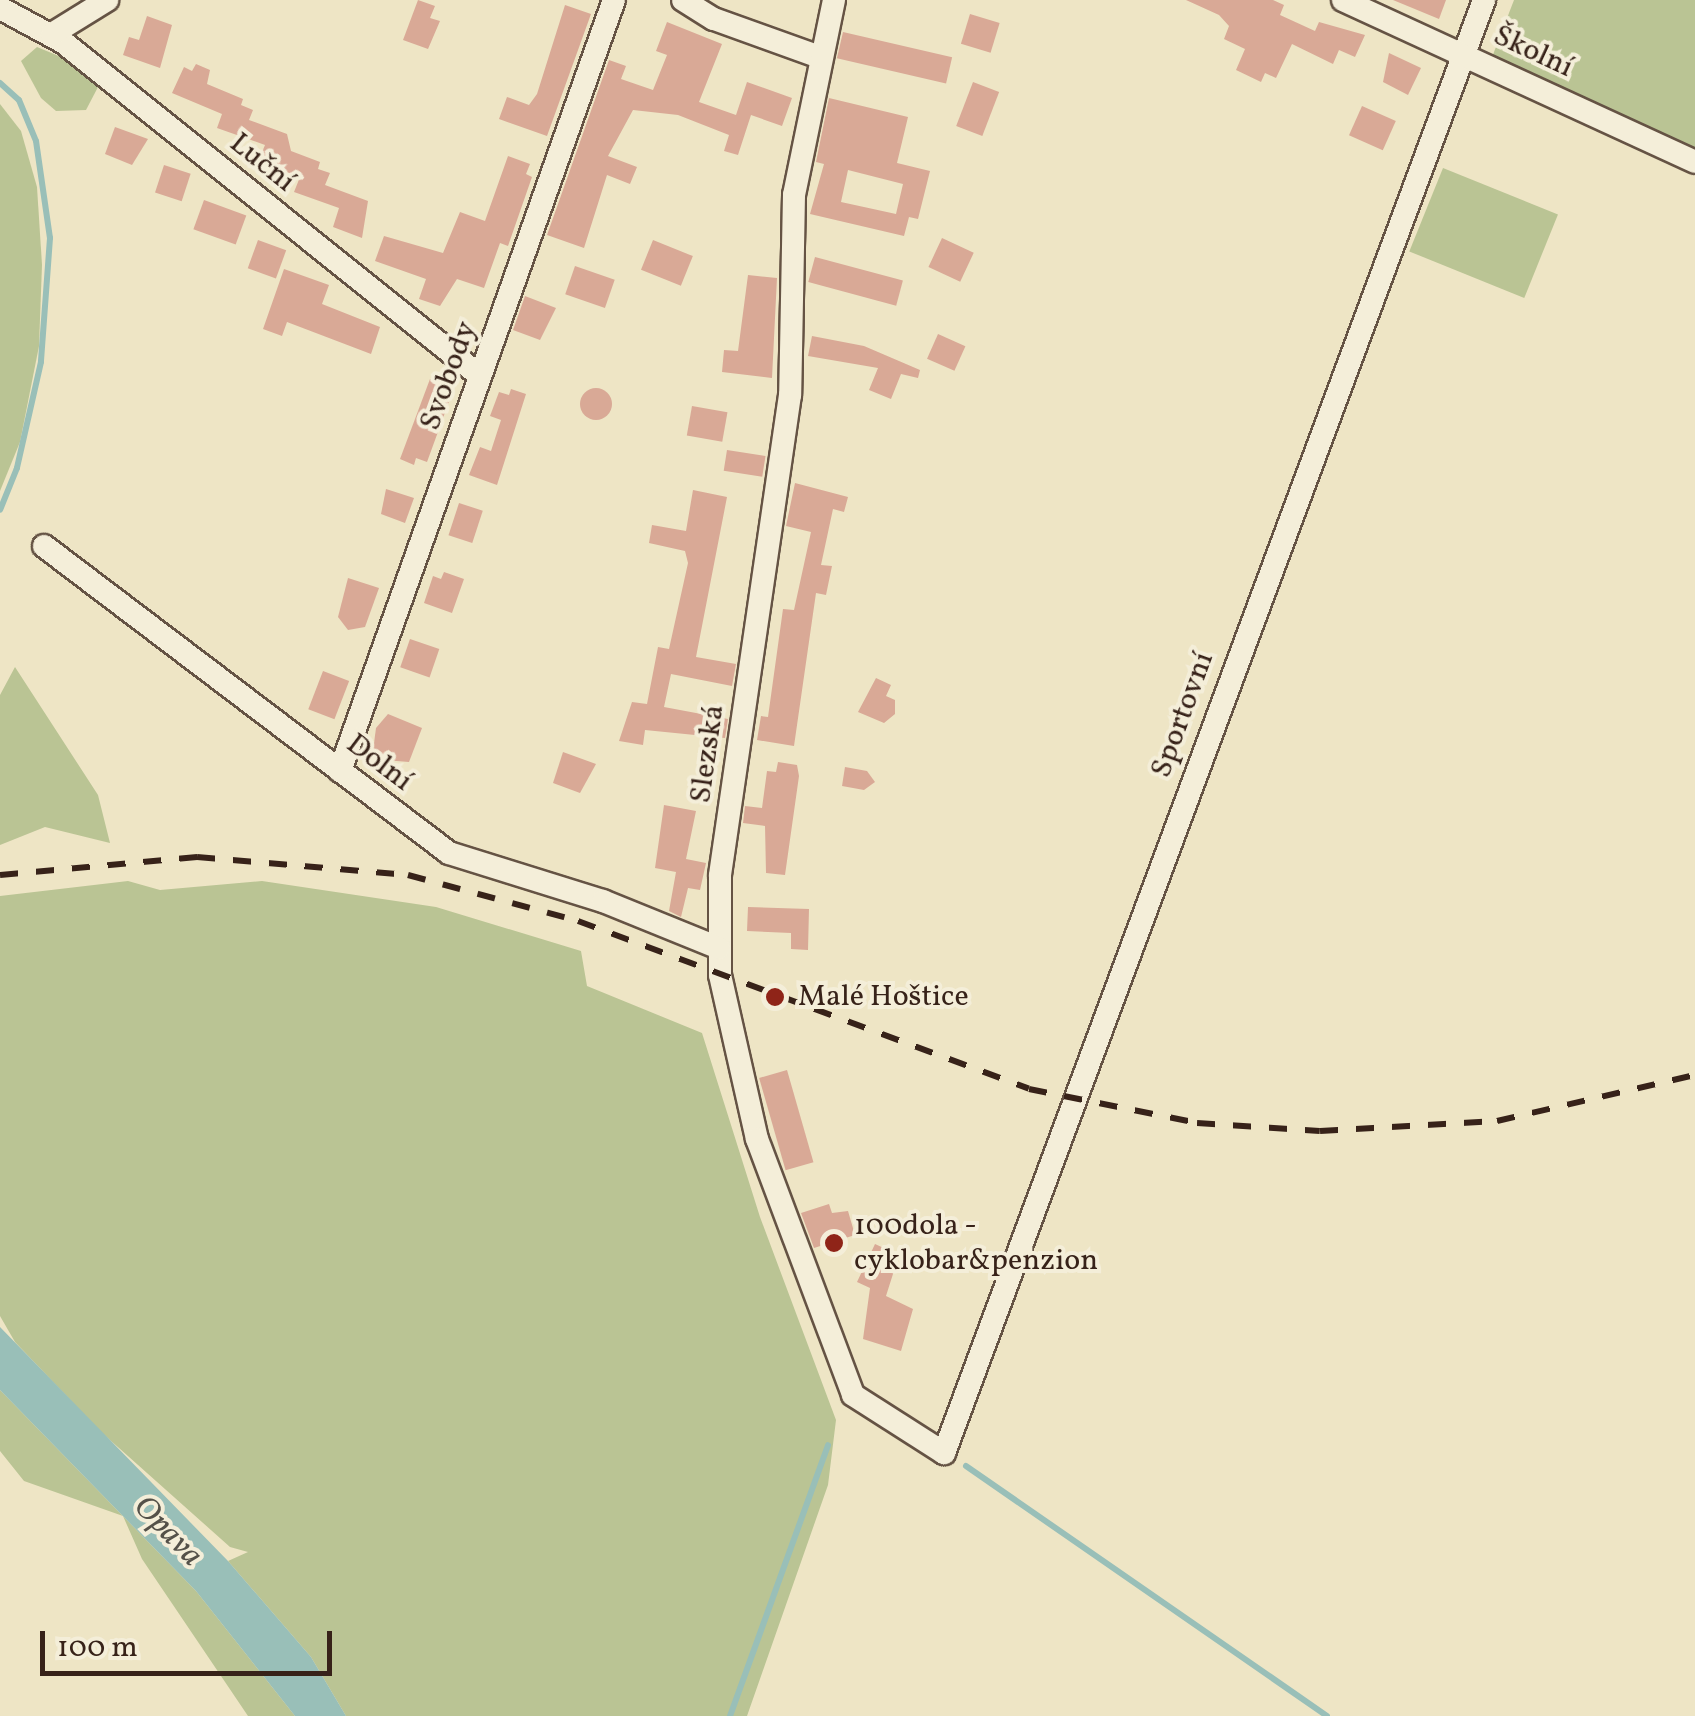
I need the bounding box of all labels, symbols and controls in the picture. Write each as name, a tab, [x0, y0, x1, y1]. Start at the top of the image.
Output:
street label: Školní	[1487, 18, 1579, 86]
street label: Luční	[222, 126, 302, 200]
street label: Svobody	[413, 317, 485, 435]
street label: Sportovní	[1144, 647, 1222, 783]
street label: Slezská	[683, 703, 733, 805]
street label: Dolní	[339, 727, 419, 799]
place label: Malé Hoštice	[798, 979, 969, 1015]
marker: Malé Hoštice	[762, 984, 788, 1010]
place label: 100dola - cyklobar&penzion	[854, 1208, 1098, 1278]
marker: 100dola - cyklobar&penzion	[823, 1232, 845, 1254]
water label: Opava	[124, 1489, 210, 1575]
scale bar	[45, 1611, 338, 1673]
text: 100 m	[57, 1627, 138, 1669]

